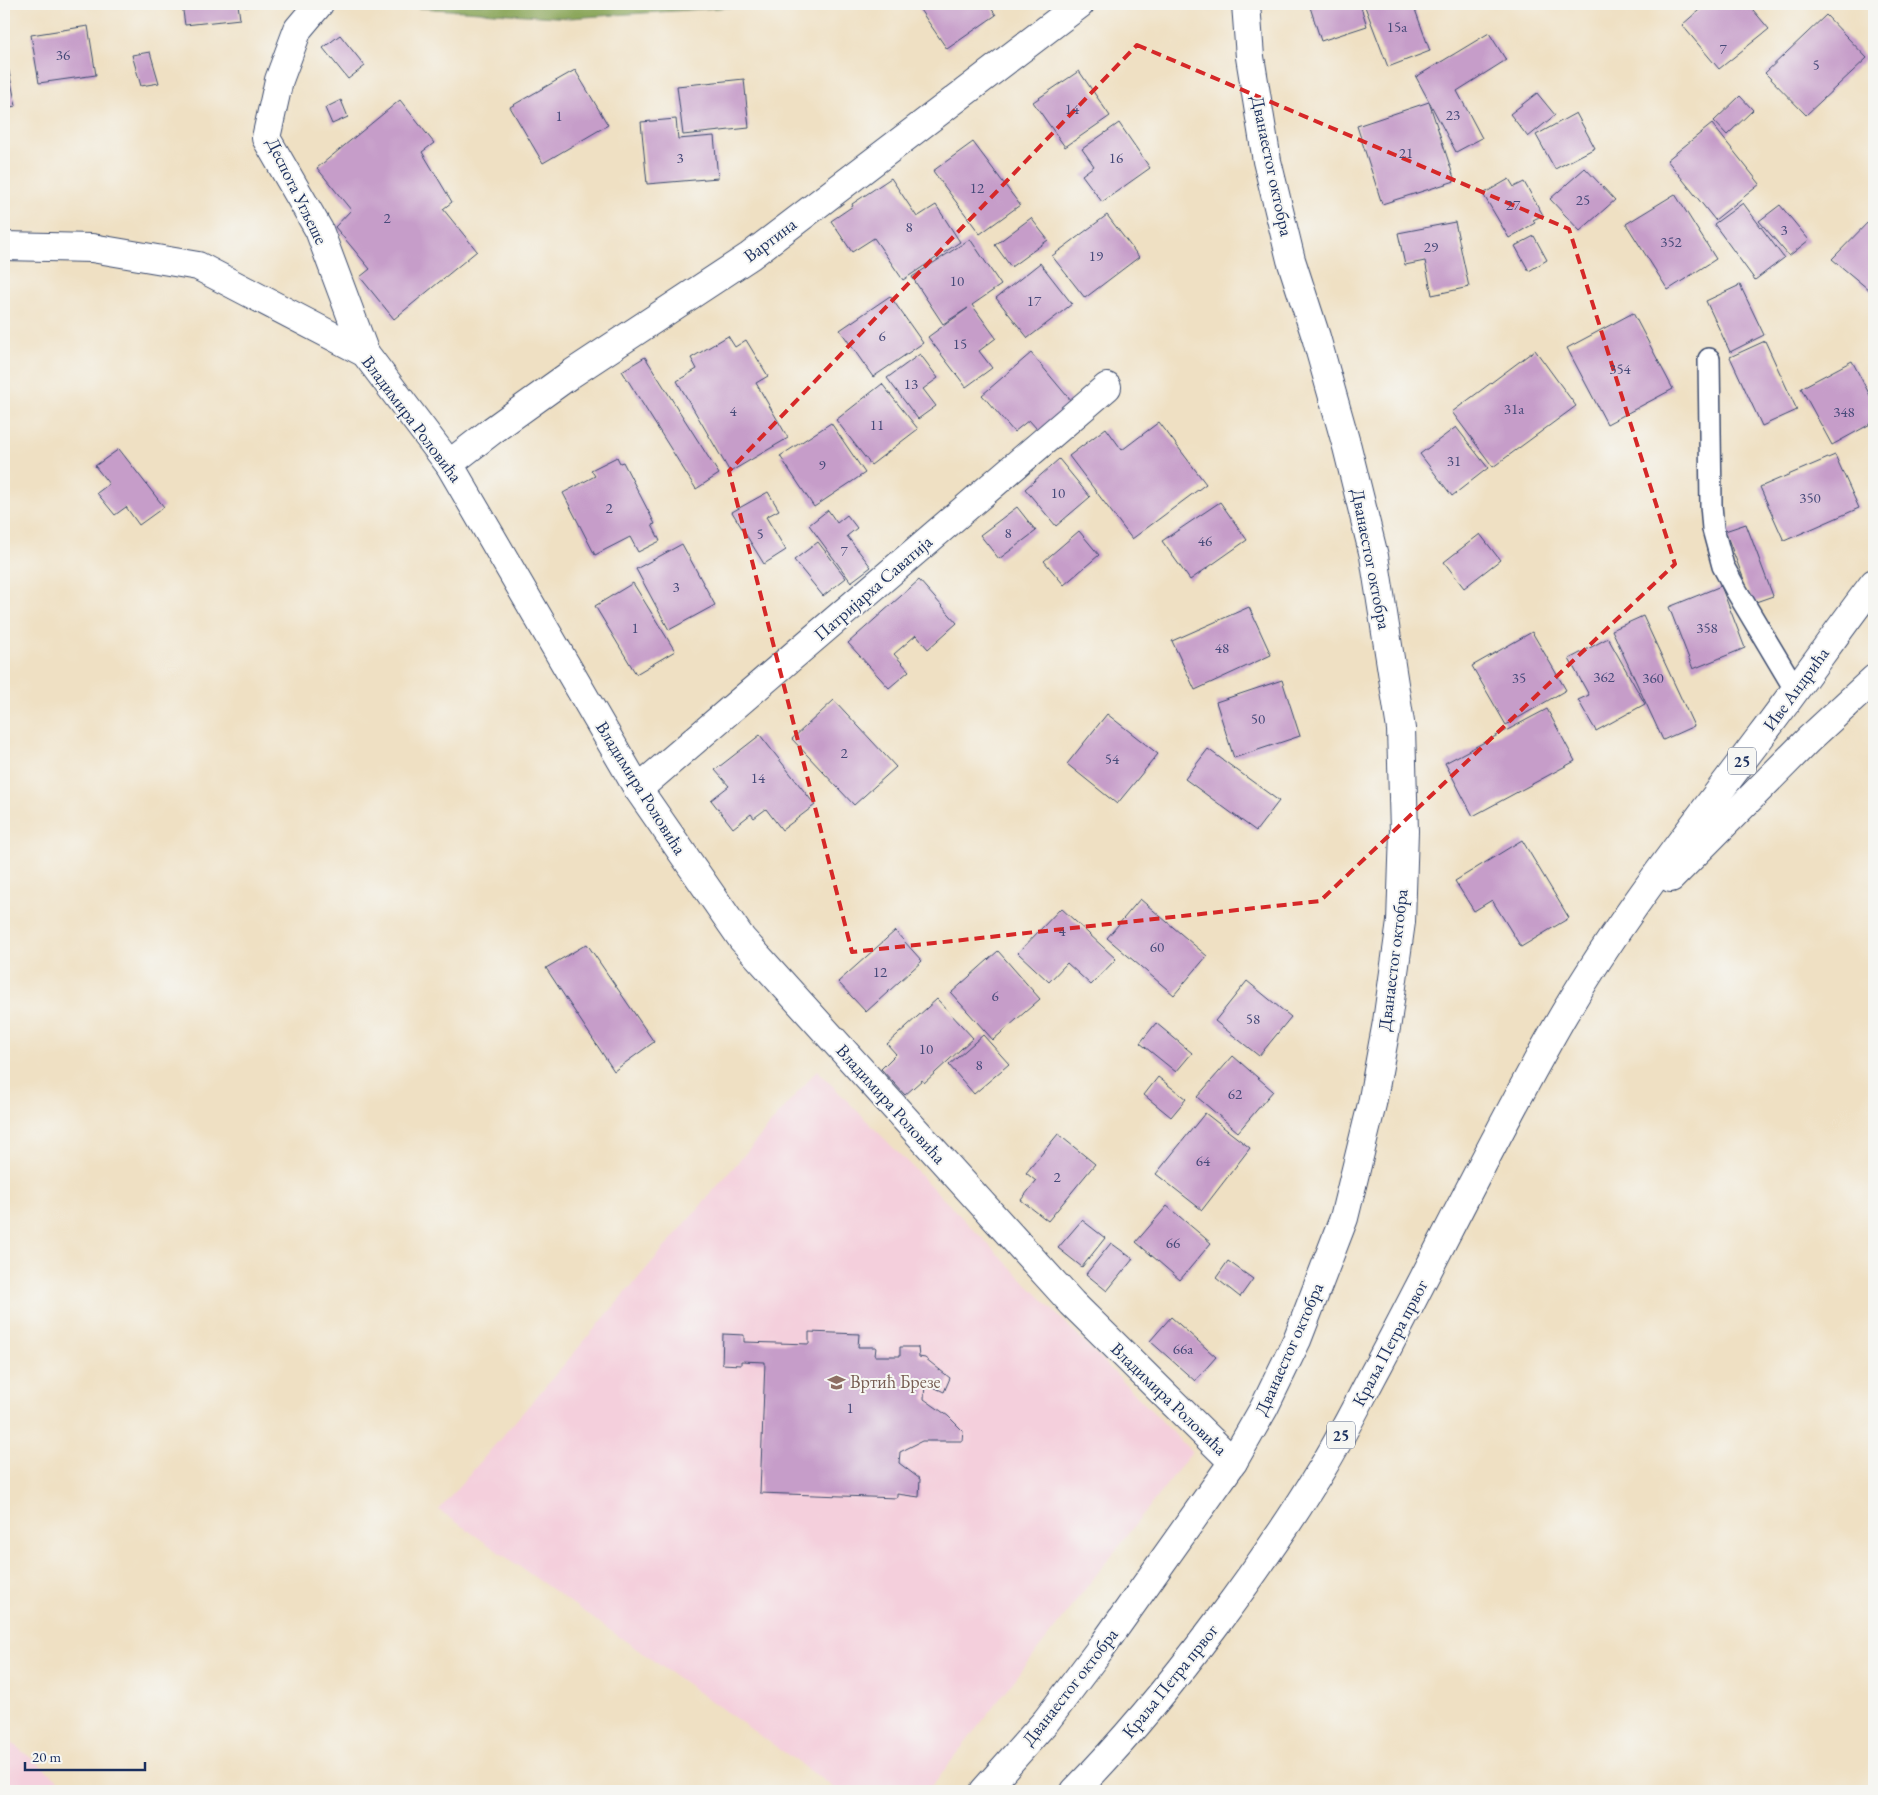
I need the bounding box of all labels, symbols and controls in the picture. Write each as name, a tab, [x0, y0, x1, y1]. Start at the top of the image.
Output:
house number: 15a	[1387, 17, 1407, 36]
house number: 7	[1719, 39, 1727, 58]
house number: 36	[56, 45, 70, 64]
house number: 5	[1812, 55, 1820, 74]
street label: Дванаестог октобра	[1246, 94, 1299, 239]
house number: 14	[1065, 99, 1080, 118]
house number: 23	[1446, 105, 1460, 124]
house number: 1	[555, 106, 563, 125]
street label: Деспота Угљеше	[262, 134, 333, 248]
house number: 21	[1399, 143, 1413, 162]
house number: 3	[676, 148, 684, 167]
house number: 16	[1109, 148, 1123, 167]
house number: 12	[970, 178, 985, 197]
house number: 25	[1576, 190, 1590, 209]
house number: 27	[1506, 195, 1521, 214]
house number: 2	[383, 208, 391, 227]
street label: Вартина	[739, 212, 801, 267]
house number: 8	[905, 217, 913, 236]
house number: 3	[1780, 220, 1788, 239]
house number: 352	[1660, 232, 1683, 251]
house number: 29	[1424, 237, 1438, 256]
house number: 19	[1089, 246, 1103, 265]
house number: 10	[950, 271, 964, 290]
house number: 17	[1027, 291, 1042, 310]
house number: 6	[878, 326, 886, 345]
house number: 15	[953, 334, 967, 353]
street label: Владимира Роловића	[357, 351, 468, 488]
house number: 354	[1609, 359, 1632, 378]
house number: 13	[904, 374, 918, 393]
house number: 31a	[1504, 399, 1524, 418]
house number: 4	[729, 401, 737, 420]
house number: 348	[1833, 402, 1855, 421]
house number: 11	[870, 415, 884, 434]
house number: 31	[1447, 451, 1461, 470]
house number: 9	[818, 455, 826, 474]
house number: 10	[1051, 483, 1065, 502]
street label: Дванаестог октобра	[1347, 487, 1397, 632]
house number: 350	[1799, 488, 1821, 507]
house number: 2	[605, 498, 613, 517]
house number: 8	[1004, 523, 1012, 542]
house number: 5	[756, 524, 764, 543]
street label: Патријарха Саватија	[809, 529, 937, 645]
house number: 46	[1198, 531, 1212, 550]
house number: 7	[840, 541, 848, 560]
house number: 3	[672, 577, 680, 596]
house number: 1	[631, 618, 639, 637]
house number: 358	[1696, 618, 1718, 637]
house number: 48	[1215, 638, 1229, 657]
street label: Иве Андрића	[1757, 642, 1834, 735]
house number: 362	[1593, 667, 1616, 686]
house number: 35	[1512, 668, 1526, 687]
house number: 360	[1642, 668, 1664, 687]
house number: 50	[1251, 709, 1265, 728]
street label: Владимира Роловића	[591, 717, 692, 860]
house number: 2	[840, 743, 848, 762]
road number: 25	[1728, 748, 1756, 774]
house number: 54	[1105, 749, 1120, 768]
house number: 14	[751, 768, 766, 787]
street label: Дванаестог октобра	[1372, 887, 1413, 1032]
house number: 4	[1058, 921, 1066, 940]
house number: 60	[1150, 937, 1164, 956]
house number: 12	[873, 962, 888, 981]
house number: 6	[991, 986, 999, 1005]
house number: 58	[1246, 1009, 1260, 1028]
street label: Владимира Роловића	[832, 1039, 952, 1169]
house number: 10	[919, 1039, 933, 1058]
house number: 8	[975, 1055, 983, 1074]
house number: 62	[1228, 1084, 1243, 1103]
house number: 64	[1196, 1151, 1211, 1170]
house number: 2	[1053, 1167, 1061, 1186]
house number: 66	[1166, 1233, 1180, 1252]
street label: Краља Петра првог	[1347, 1275, 1433, 1410]
street label: Дванаестог октобра	[1249, 1278, 1328, 1419]
street label: Владимира Роловића	[1106, 1337, 1233, 1461]
house number: 66a	[1173, 1339, 1193, 1358]
place label: Вртић Брезе	[850, 1370, 941, 1393]
school or university icon: Вртић Брезе	[826, 1372, 846, 1392]
house number: 1	[846, 1398, 854, 1417]
road number: 25	[1327, 1422, 1355, 1448]
street label: Краља Петра првог	[1117, 1619, 1223, 1742]
street label: Дванаестог октобра	[1017, 1623, 1123, 1750]
scale bar	[25, 1740, 145, 1772]
text: 20 m	[32, 1747, 61, 1766]

